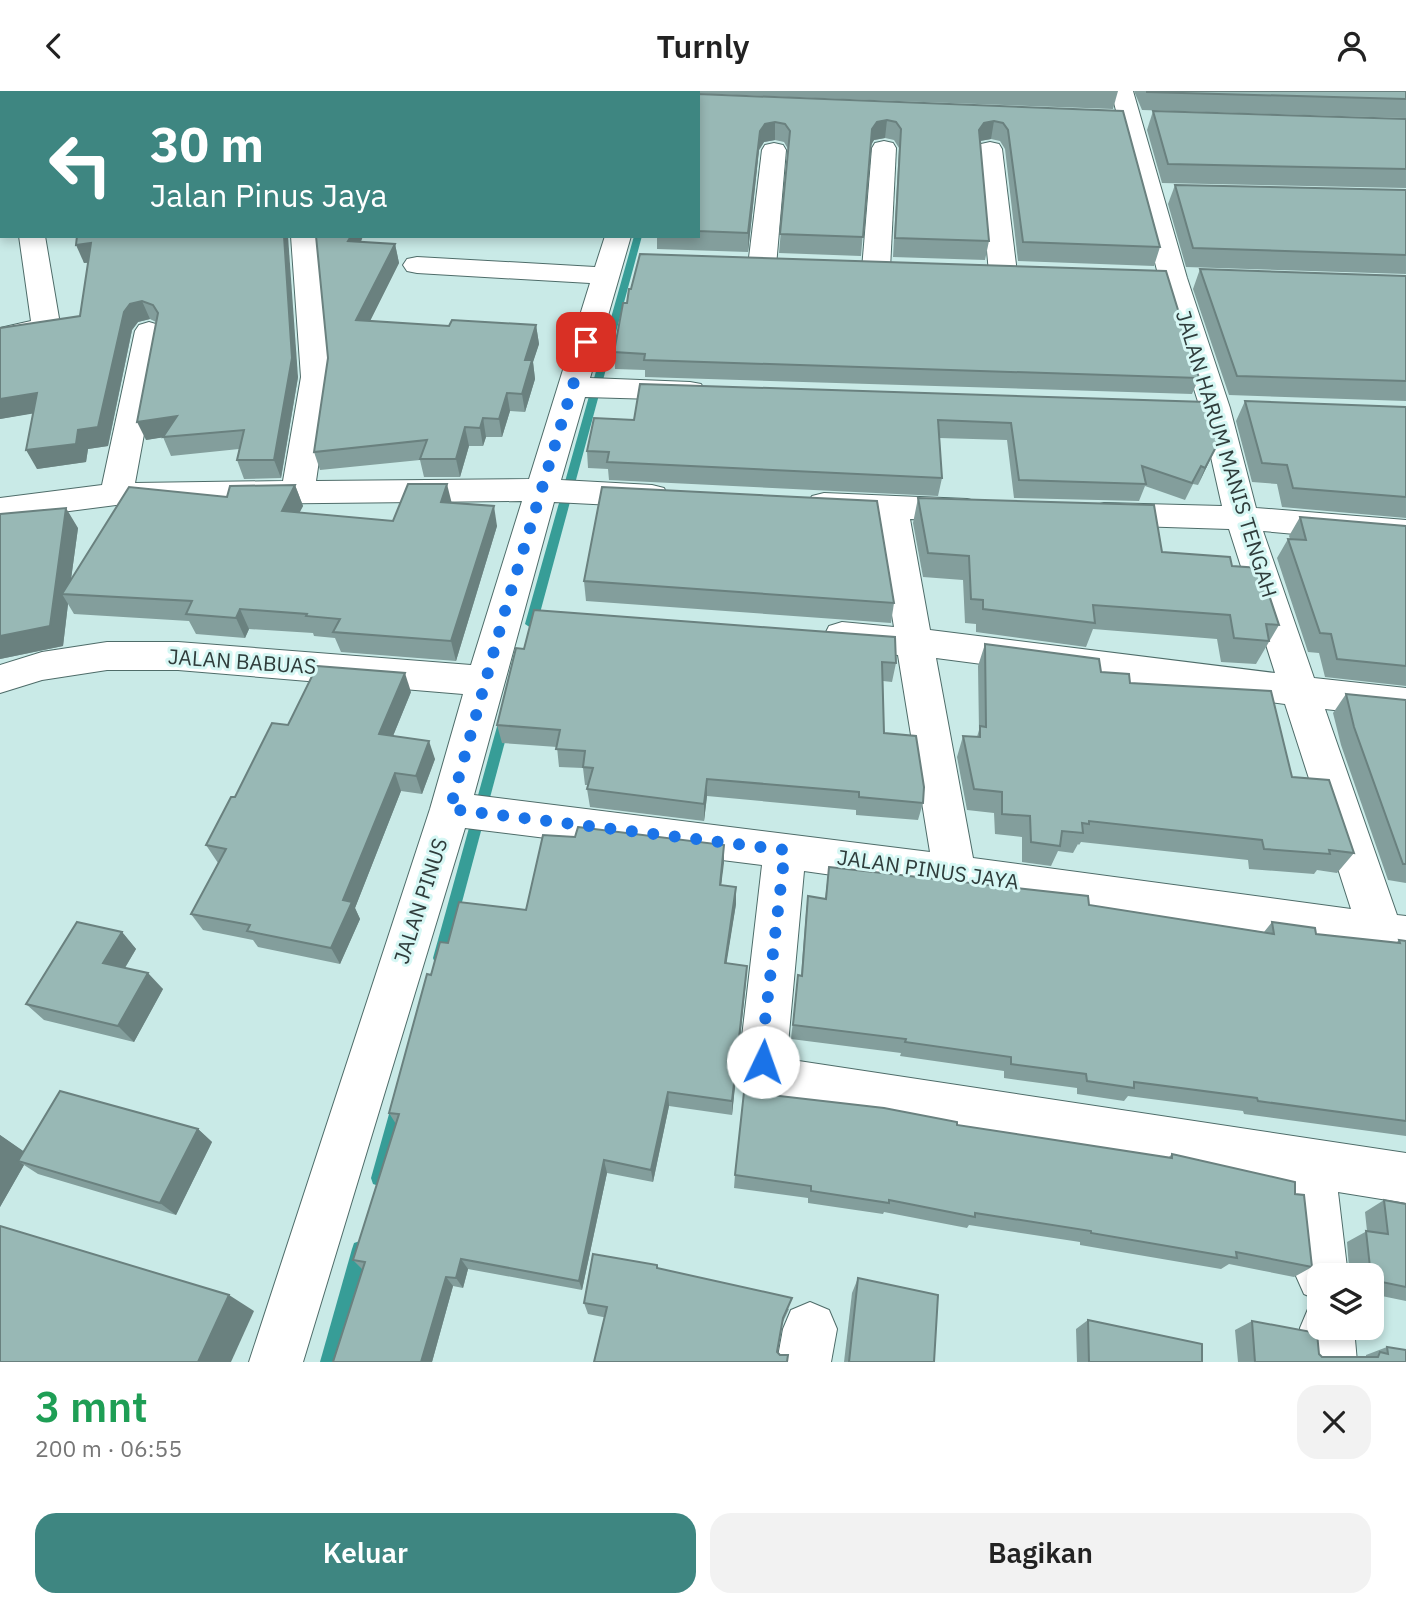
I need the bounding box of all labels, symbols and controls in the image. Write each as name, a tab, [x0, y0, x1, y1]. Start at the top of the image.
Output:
text: Turnly	[656, 25, 750, 67]
icon: back	[35, 27, 73, 65]
icon: person	[1333, 27, 1371, 65]
text: 30 m	[150, 112, 264, 175]
icon: left	[35, 119, 126, 210]
text: Jalan Pinus Jaya	[150, 174, 388, 216]
street label: JALAN HARUM MANIS TENGAH	[1170, 307, 1284, 601]
pin	[556, 312, 616, 372]
icon: arrive	[567, 323, 605, 361]
street label: JALAN BABUAS	[167, 642, 317, 680]
street label: JALAN PINUS	[387, 834, 454, 967]
street label: JALAN PINUS JAYA	[835, 842, 1021, 896]
position arrow	[726, 1025, 800, 1099]
map controls	[1307, 1263, 1384, 1340]
button: layers	[1307, 1263, 1384, 1340]
text: 3 mnt	[35, 1379, 148, 1434]
button: close	[1297, 1385, 1371, 1459]
text: 200 m · 06:55	[35, 1433, 182, 1463]
button: Keluar	[35, 1513, 696, 1593]
button: Bagikan	[710, 1513, 1371, 1593]

